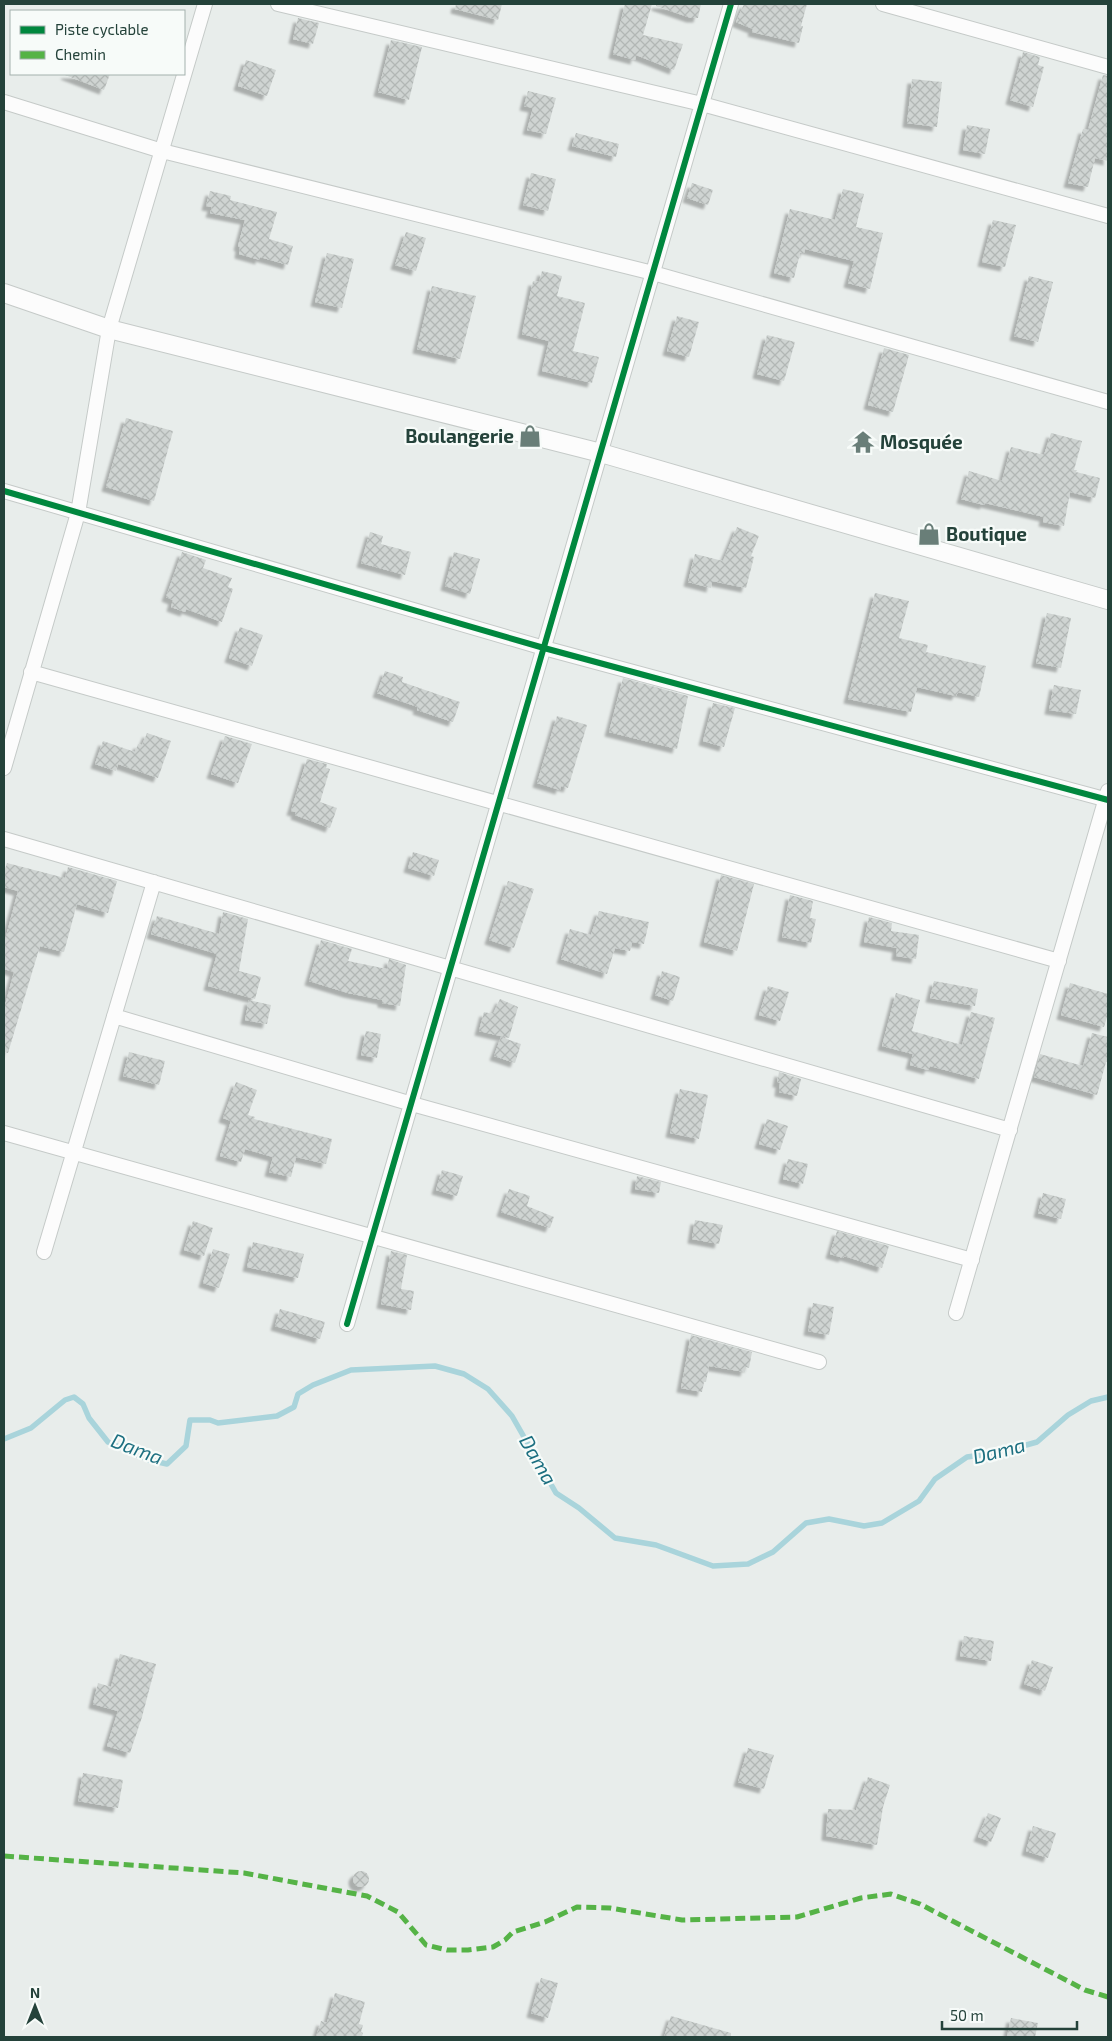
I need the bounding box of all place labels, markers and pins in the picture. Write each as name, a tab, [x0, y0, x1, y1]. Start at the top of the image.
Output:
shop icon: Boulangerie	[517, 423, 543, 449]
place label: Boulangerie	[405, 424, 514, 447]
temple icon: Mosquée	[850, 429, 876, 455]
place label: Mosquée	[880, 430, 963, 453]
shop icon: Boutique	[916, 521, 942, 547]
place label: Boutique	[946, 522, 1027, 545]

